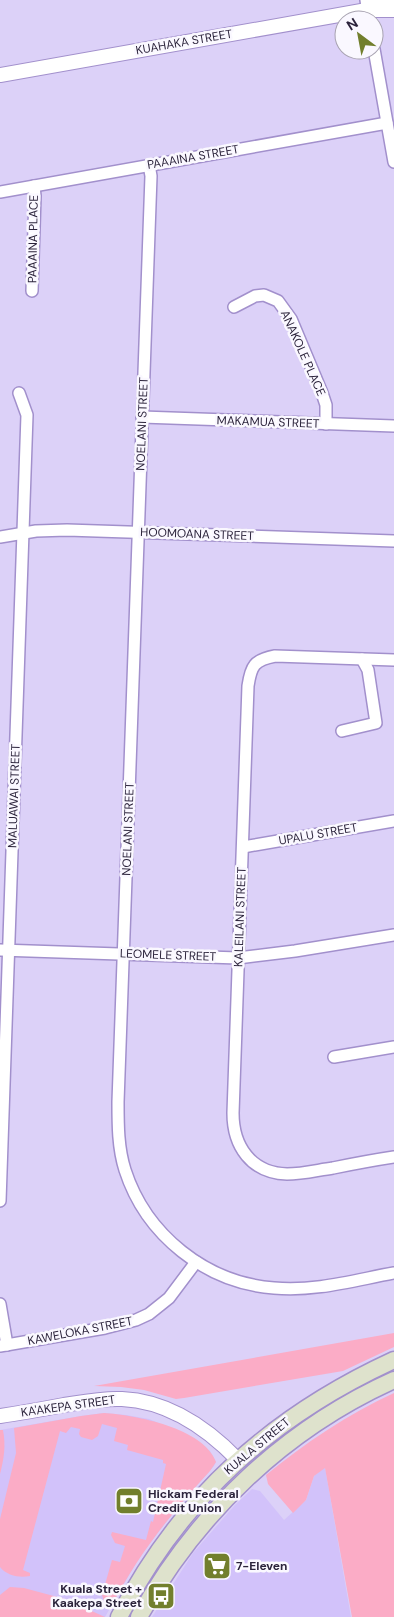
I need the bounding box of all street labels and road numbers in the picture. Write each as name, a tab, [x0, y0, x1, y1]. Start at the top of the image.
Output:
street label: KUAHAKA STREET	[135, 26, 234, 58]
street label: PAAAINA STREET	[146, 141, 240, 173]
street label: PAAAINA PLACE	[24, 195, 42, 283]
street label: ANAKOLE PLACE	[277, 307, 329, 399]
street label: NOELANI STREET	[132, 377, 152, 471]
street label: MAKAMUA STREET	[216, 412, 320, 432]
street label: HOOMOANA STREET	[140, 524, 254, 544]
street label: MALUAWAI STREET	[4, 743, 24, 848]
street label: NOELANI STREET	[118, 782, 138, 876]
street label: UPALU STREET	[277, 819, 359, 849]
street label: KALEILANI STREET	[230, 866, 250, 967]
street label: LEOMELE STREET	[120, 945, 217, 965]
street label: KAWELOKA STREET	[26, 1313, 134, 1349]
street label: KA'AKEPA STREET	[20, 1391, 116, 1421]
street label: KUALA STREET	[221, 1414, 293, 1478]

